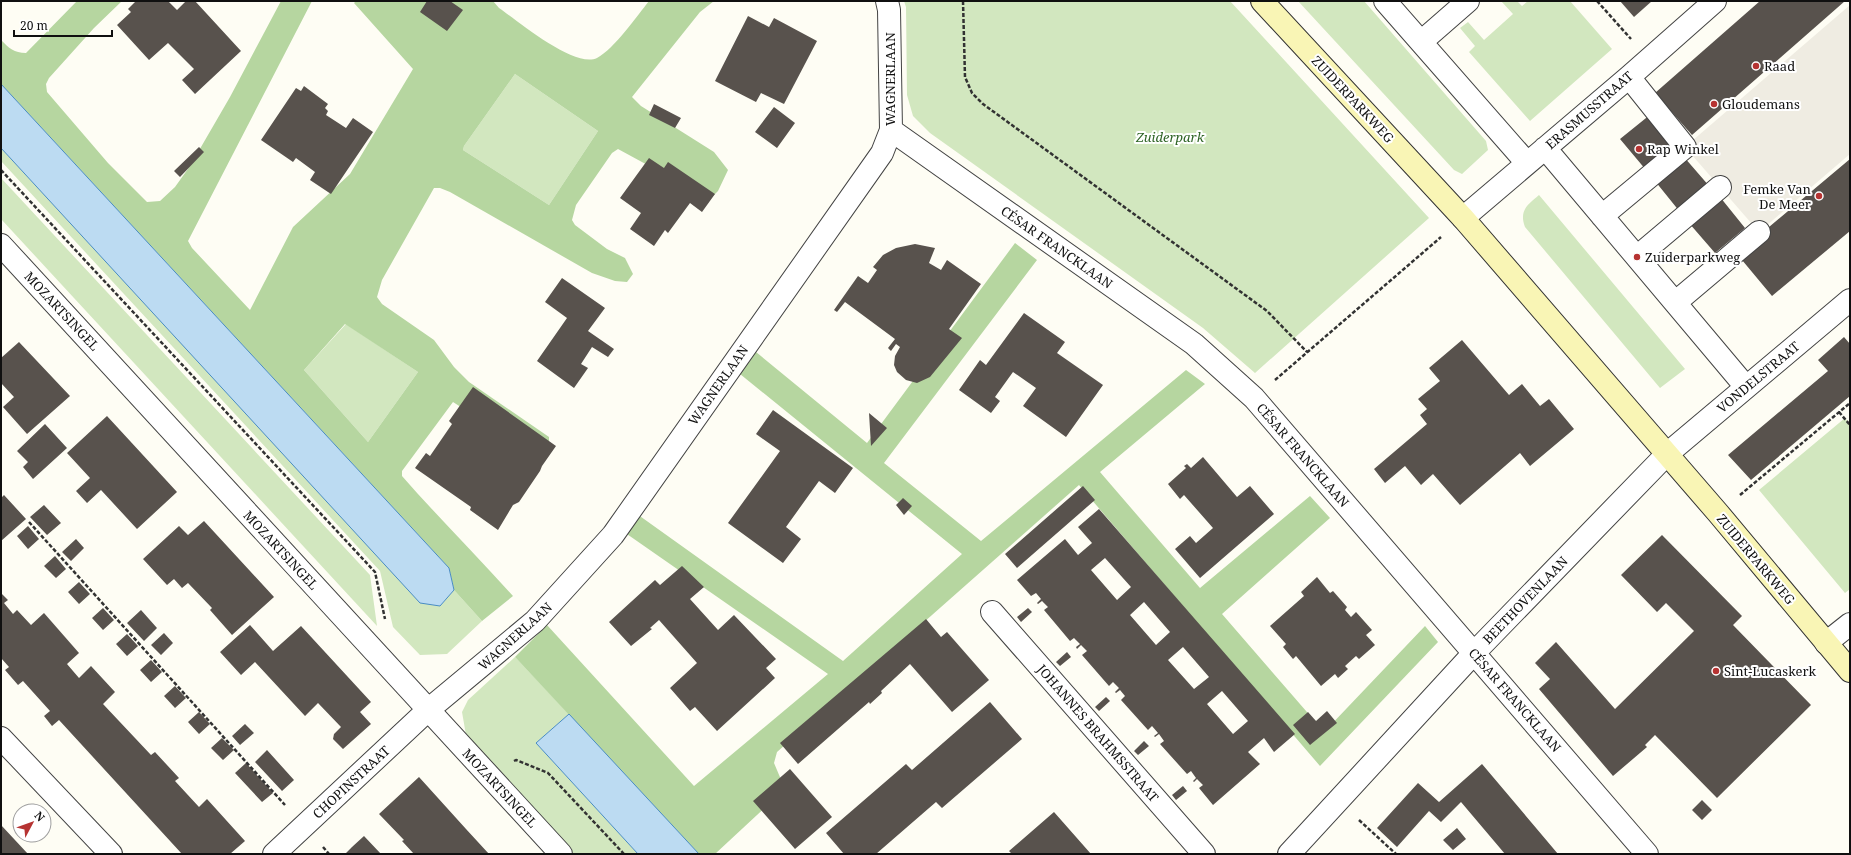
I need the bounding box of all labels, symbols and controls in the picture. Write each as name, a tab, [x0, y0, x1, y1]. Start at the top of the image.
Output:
scale bar	[14, 12, 112, 38]
text: 20 m	[20, 17, 48, 34]
street label: WAGNERLAAN	[881, 32, 899, 126]
street label: ZUIDERPARKWEG	[1308, 52, 1399, 147]
place label: Raad	[1764, 57, 1795, 75]
marker: Raad	[1751, 61, 1761, 71]
street label: ERASMUSSTRAAT	[1541, 67, 1637, 153]
place label: Gloudemans	[1722, 95, 1800, 113]
marker: Gloudemans	[1709, 99, 1719, 109]
park label: Zuiderpark	[1135, 128, 1205, 146]
place label: Rap Winkel	[1647, 140, 1719, 158]
marker: Rap Winkel	[1634, 144, 1644, 154]
place label: Femke Van De Meer	[1743, 180, 1812, 213]
marker: Femke Van De Meer	[1814, 191, 1824, 201]
street label: CÉSAR FRANCKLAAN	[997, 202, 1117, 292]
place label: Zuiderparkweg	[1645, 248, 1740, 266]
marker: Zuiderparkweg	[1632, 252, 1642, 262]
street label: MOZARTSINGEL	[21, 267, 103, 355]
street label: VONDELSTRAAT	[1713, 337, 1803, 417]
street label: WAGNERLAAN	[684, 341, 752, 429]
street label: CÉSAR FRANCKLAAN	[1253, 399, 1353, 511]
street label: MOZARTSINGEL	[240, 506, 322, 594]
street label: ZUIDERPARKWEG	[1713, 510, 1800, 609]
street label: BEETHOVENLAAN	[1478, 552, 1572, 648]
street label: WAGNERLAAN	[474, 598, 556, 674]
street label: CÉSAR FRANCKLAAN	[1465, 644, 1565, 756]
street label: JOHANNES BRAHMSSTRAAT	[1033, 660, 1163, 806]
place label: Sint-Lucaskerk	[1724, 662, 1817, 680]
marker: Sint-Lucaskerk	[1711, 666, 1721, 676]
street label: CHOPINSTRAAT	[309, 742, 393, 822]
street label: MOZARTSINGEL	[459, 744, 541, 832]
north arrow	[12, 803, 52, 843]
text: N	[31, 808, 49, 825]

